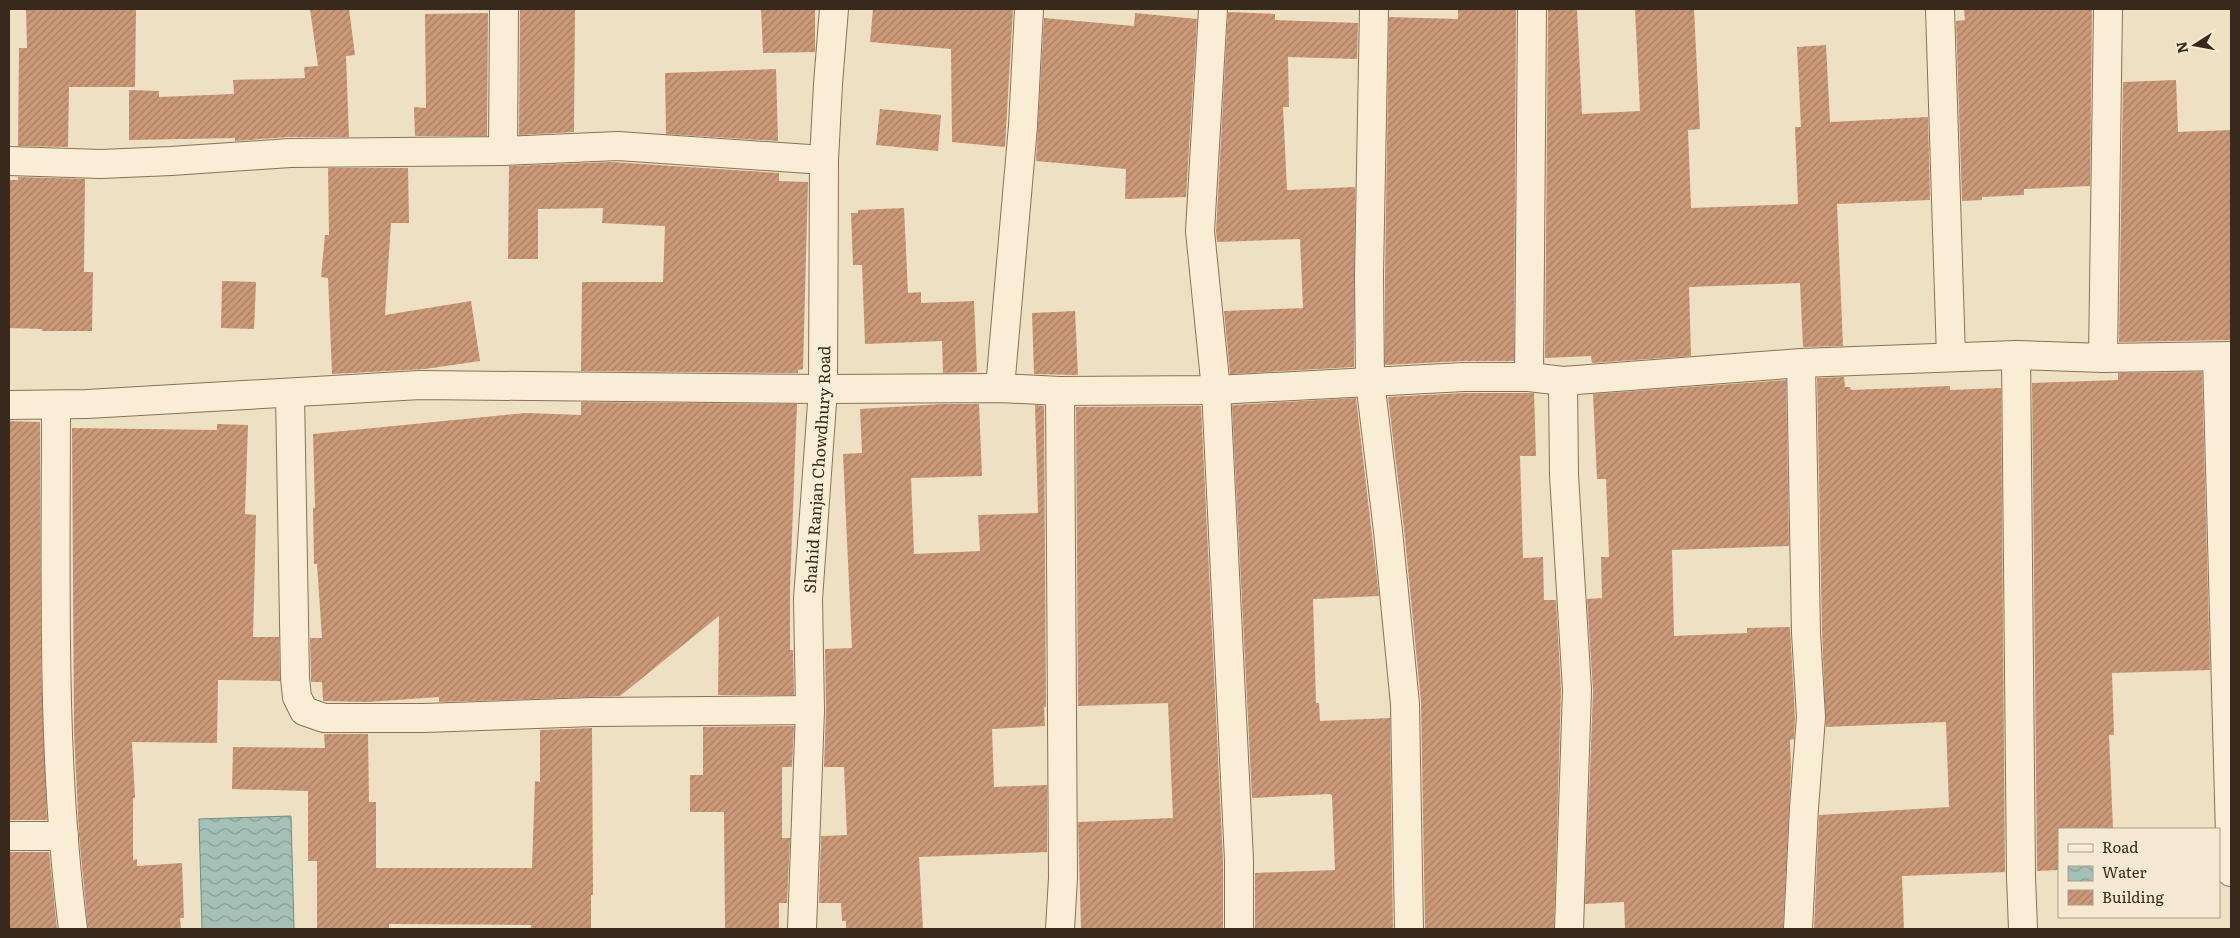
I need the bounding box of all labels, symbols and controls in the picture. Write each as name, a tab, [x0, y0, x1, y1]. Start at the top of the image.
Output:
north arrow	[2170, 20, 2220, 70]
text: N	[2170, 40, 2192, 55]
street label: Shahid Ranjan Chowdhury Road	[796, 345, 835, 594]
legend	[2058, 828, 2220, 918]
text: Road	[2102, 835, 2138, 858]
text: Water	[2102, 860, 2147, 883]
text: Building	[2102, 885, 2164, 908]

